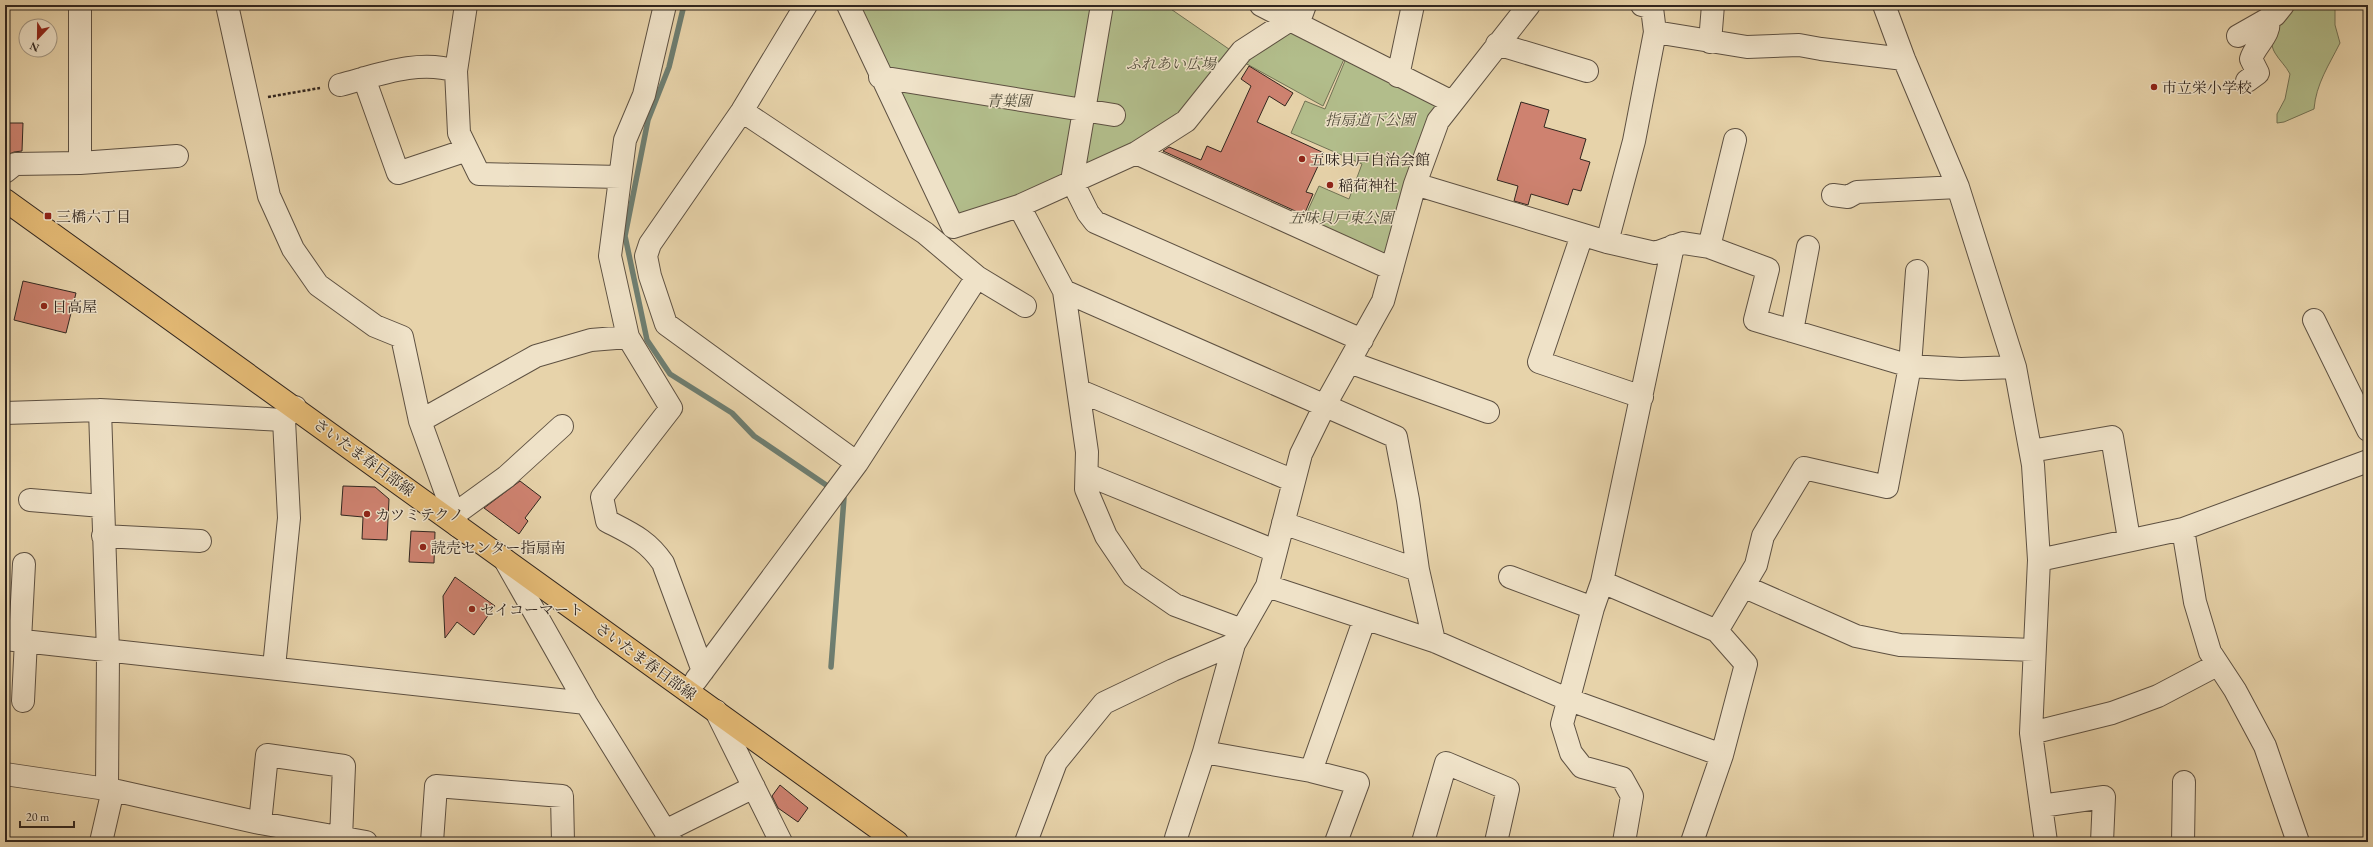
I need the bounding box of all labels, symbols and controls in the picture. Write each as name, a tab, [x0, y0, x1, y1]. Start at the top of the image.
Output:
north arrow	[18, 18, 58, 58]
text: N	[27, 39, 41, 55]
park label: ふれあい広場	[1126, 54, 1218, 73]
place label: 市立栄小学校	[2162, 78, 2252, 97]
marker: 市立栄小学校	[2149, 82, 2159, 92]
park label: 青葉園	[986, 91, 1034, 110]
park label: 指扇道下公園	[1325, 110, 1418, 129]
place label: 五味貝戸自治会館	[1310, 150, 1430, 169]
marker: 五味貝戸自治会館	[1297, 154, 1307, 164]
place label: 稲荷神社	[1338, 176, 1398, 195]
marker: 稲荷神社	[1325, 180, 1335, 190]
place label: 三橋六丁目	[56, 207, 131, 226]
park label: 五味貝戸東公園	[1288, 208, 1396, 227]
marker: 三橋六丁目	[43, 211, 53, 221]
place label: 日高屋	[52, 297, 97, 316]
marker: 日高屋	[39, 301, 49, 311]
street label: さいたま春日部線	[310, 414, 418, 500]
place label: カツミテクノ	[375, 505, 464, 524]
marker: カツミテクノ	[362, 509, 372, 519]
place label: 読売センター指扇南	[431, 538, 565, 557]
marker: 読売センター指扇南	[418, 542, 428, 552]
place label: セイコーマート	[480, 600, 584, 619]
marker: セイコーマート	[467, 604, 477, 614]
street label: さいたま春日部線	[592, 618, 700, 704]
scale bar	[20, 803, 74, 829]
text: 20 m	[26, 809, 50, 825]

